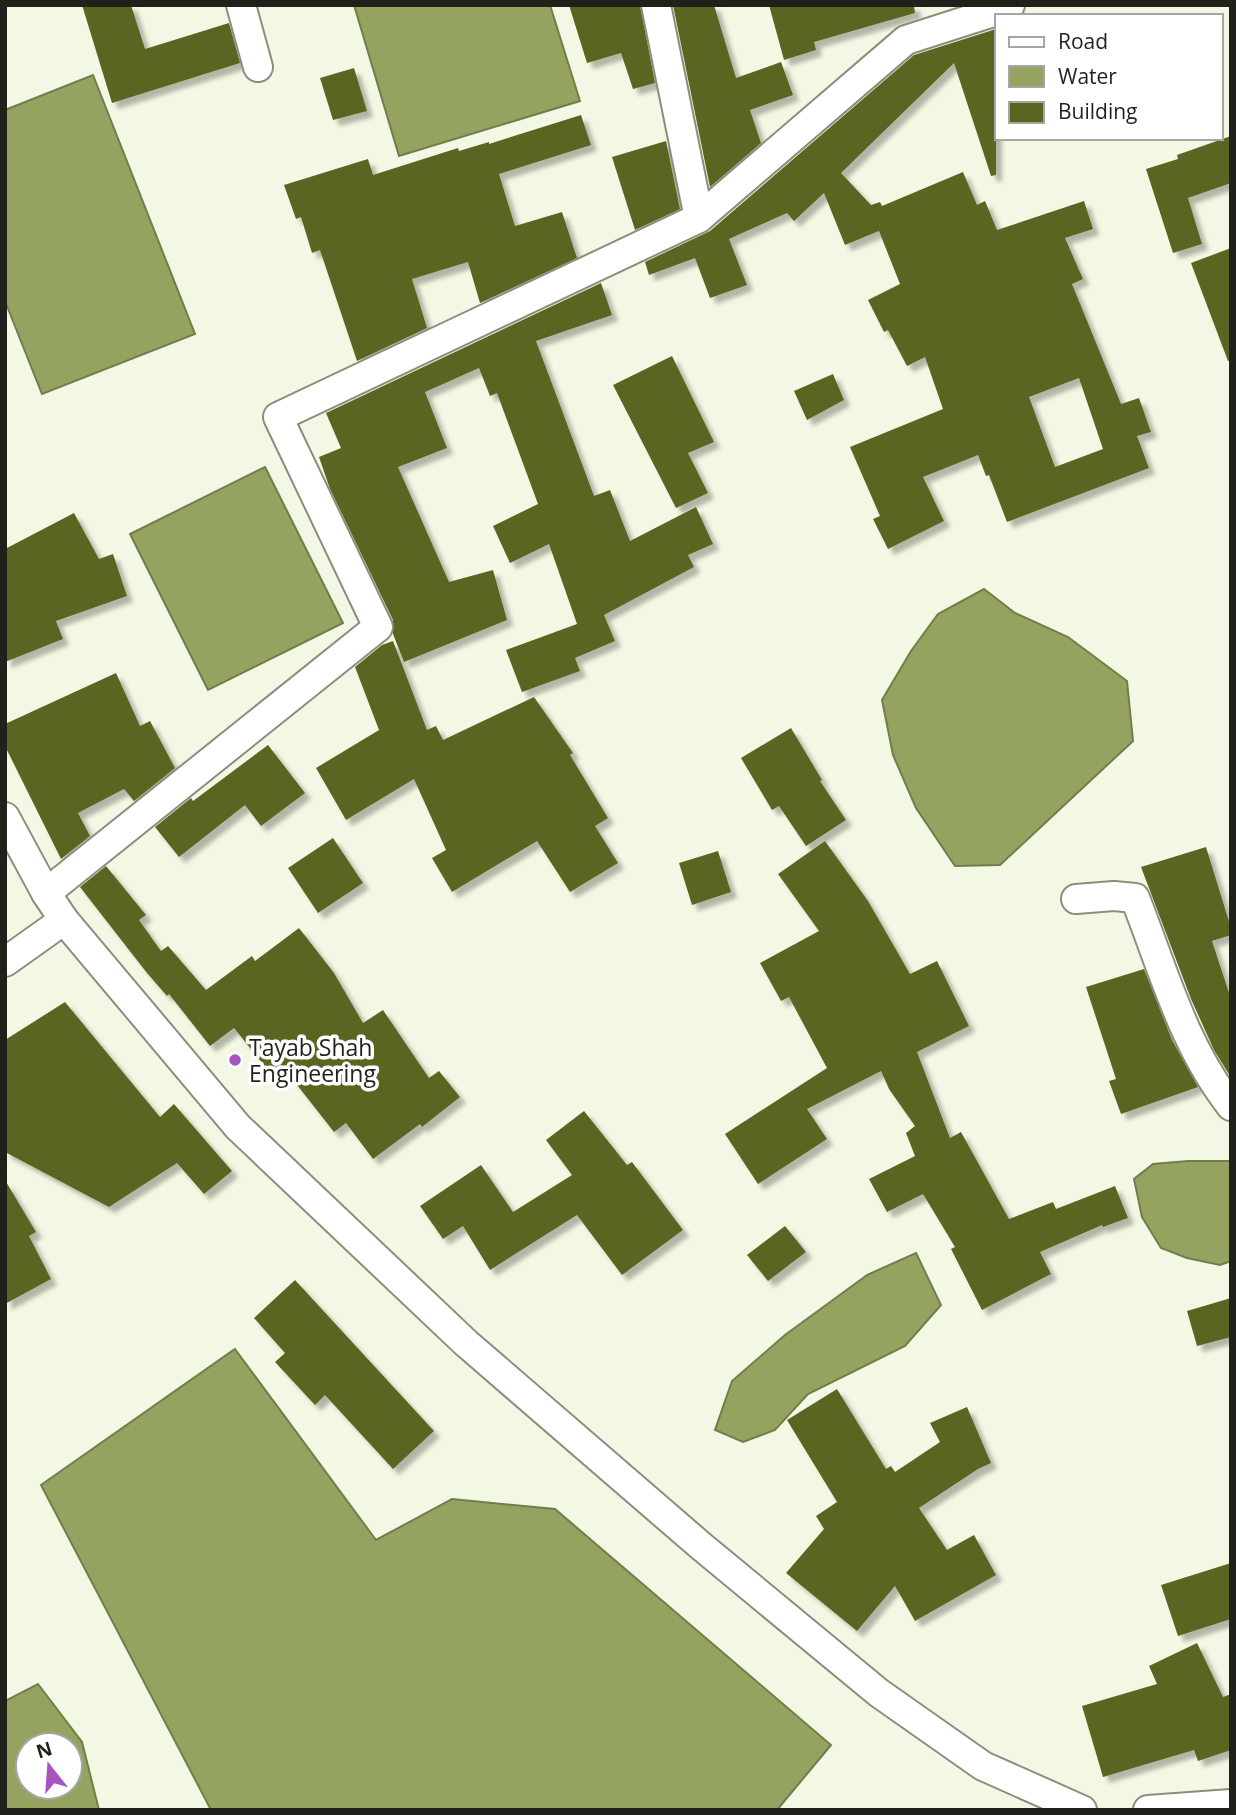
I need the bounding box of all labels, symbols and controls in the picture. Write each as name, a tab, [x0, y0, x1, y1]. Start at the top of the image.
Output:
legend	[995, 14, 1222, 140]
text: Road	[1058, 27, 1108, 55]
text: Water	[1058, 62, 1117, 90]
text: Building	[1058, 97, 1137, 125]
place label: Tayab Shah Engineering	[249, 1031, 376, 1089]
marker: Tayab Shah Engineering	[227, 1052, 243, 1068]
north arrow	[14, 1731, 84, 1801]
text: N	[33, 1735, 55, 1764]

